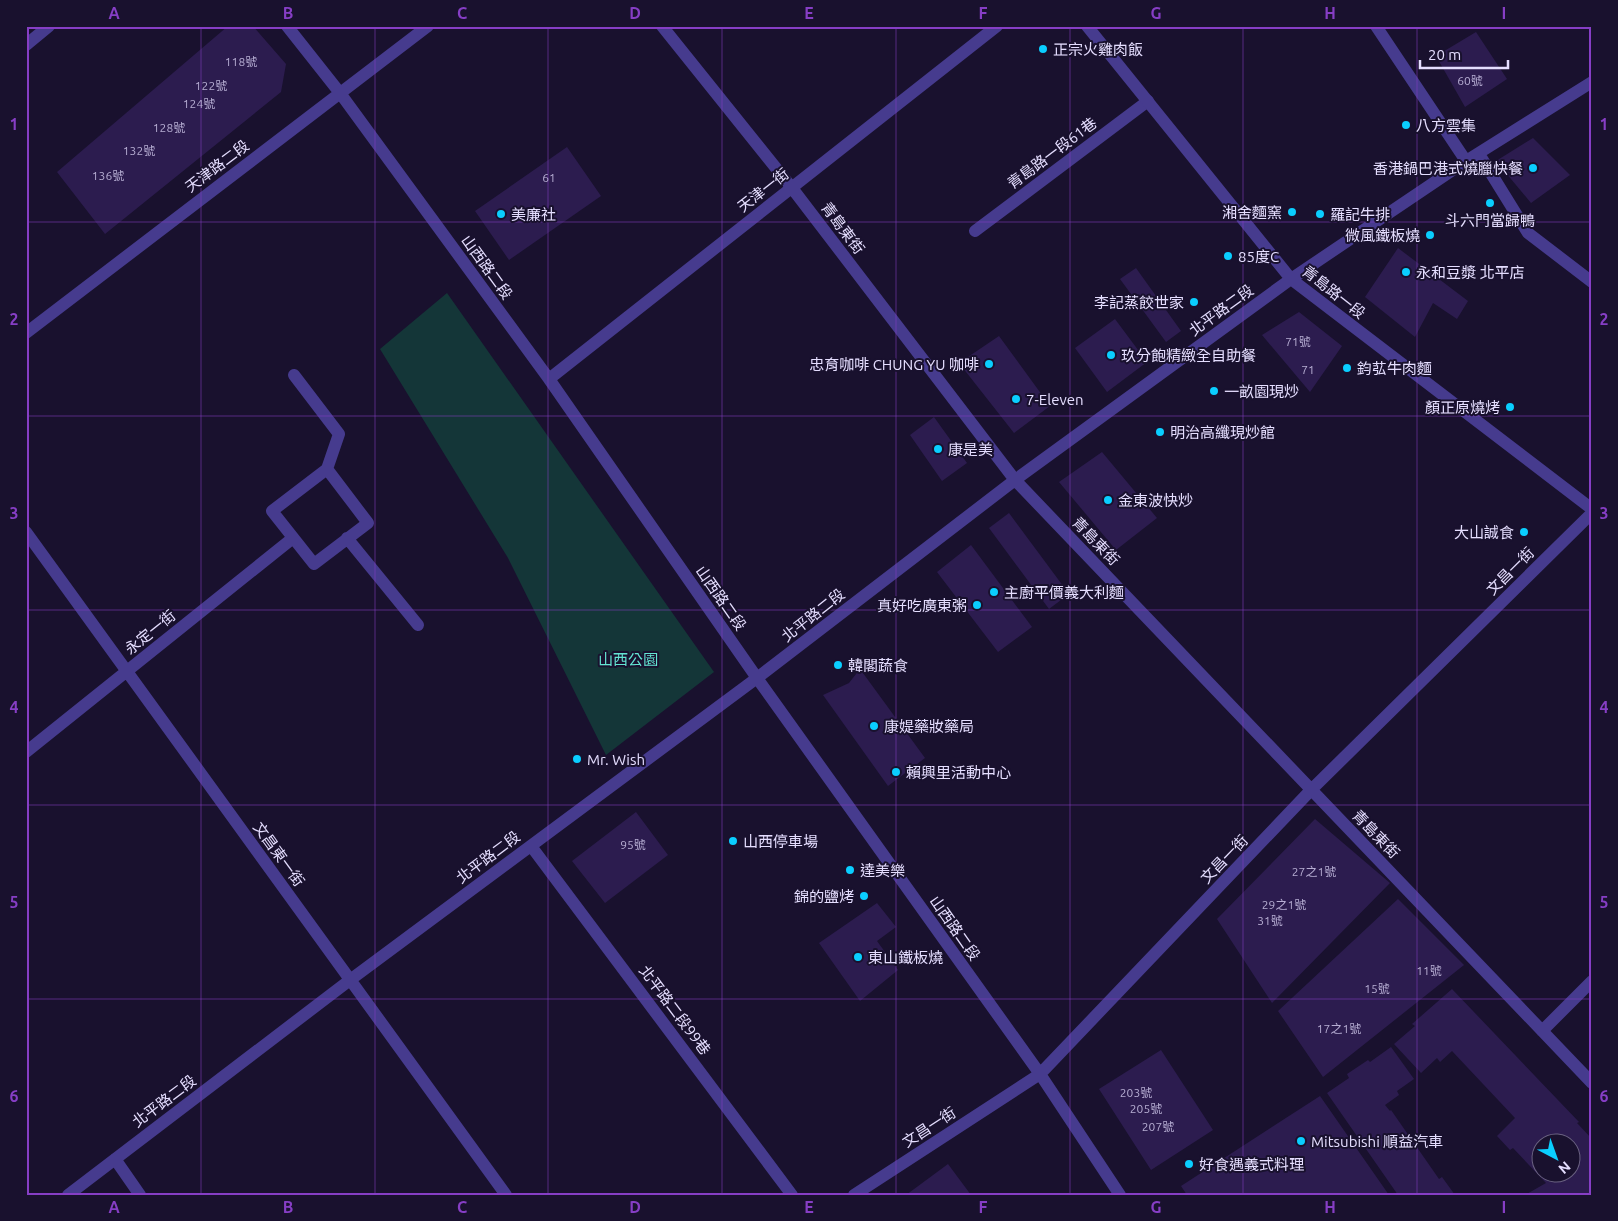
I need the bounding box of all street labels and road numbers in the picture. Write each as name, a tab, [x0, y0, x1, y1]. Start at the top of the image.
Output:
street label: 青島路一段61巷	[1004, 114, 1100, 192]
street label: 天津路二段	[182, 137, 252, 195]
street label: 天津一街	[734, 165, 792, 215]
street label: 青島東街	[818, 199, 868, 257]
street label: 山西路二段	[458, 232, 516, 302]
street label: 青島路一段	[1299, 262, 1369, 322]
street label: 北平路二段	[1186, 281, 1256, 339]
street label: 青島東街	[1069, 514, 1123, 568]
street label: 文昌一街	[1483, 544, 1537, 598]
street label: 山西路二段	[693, 562, 749, 634]
street label: 北平路二段	[778, 585, 848, 645]
street label: 永定一街	[121, 607, 179, 657]
street label: 青島東街	[1349, 807, 1403, 861]
street label: 文昌東一街	[250, 819, 308, 889]
street label: 北平路二段	[453, 828, 523, 886]
street label: 文昌一街	[1197, 832, 1251, 886]
street label: 山西路二段	[927, 892, 983, 964]
street label: 北平路二段99巷	[636, 962, 714, 1058]
street label: 北平路二段	[129, 1072, 199, 1130]
street label: 文昌一街	[899, 1104, 959, 1150]

